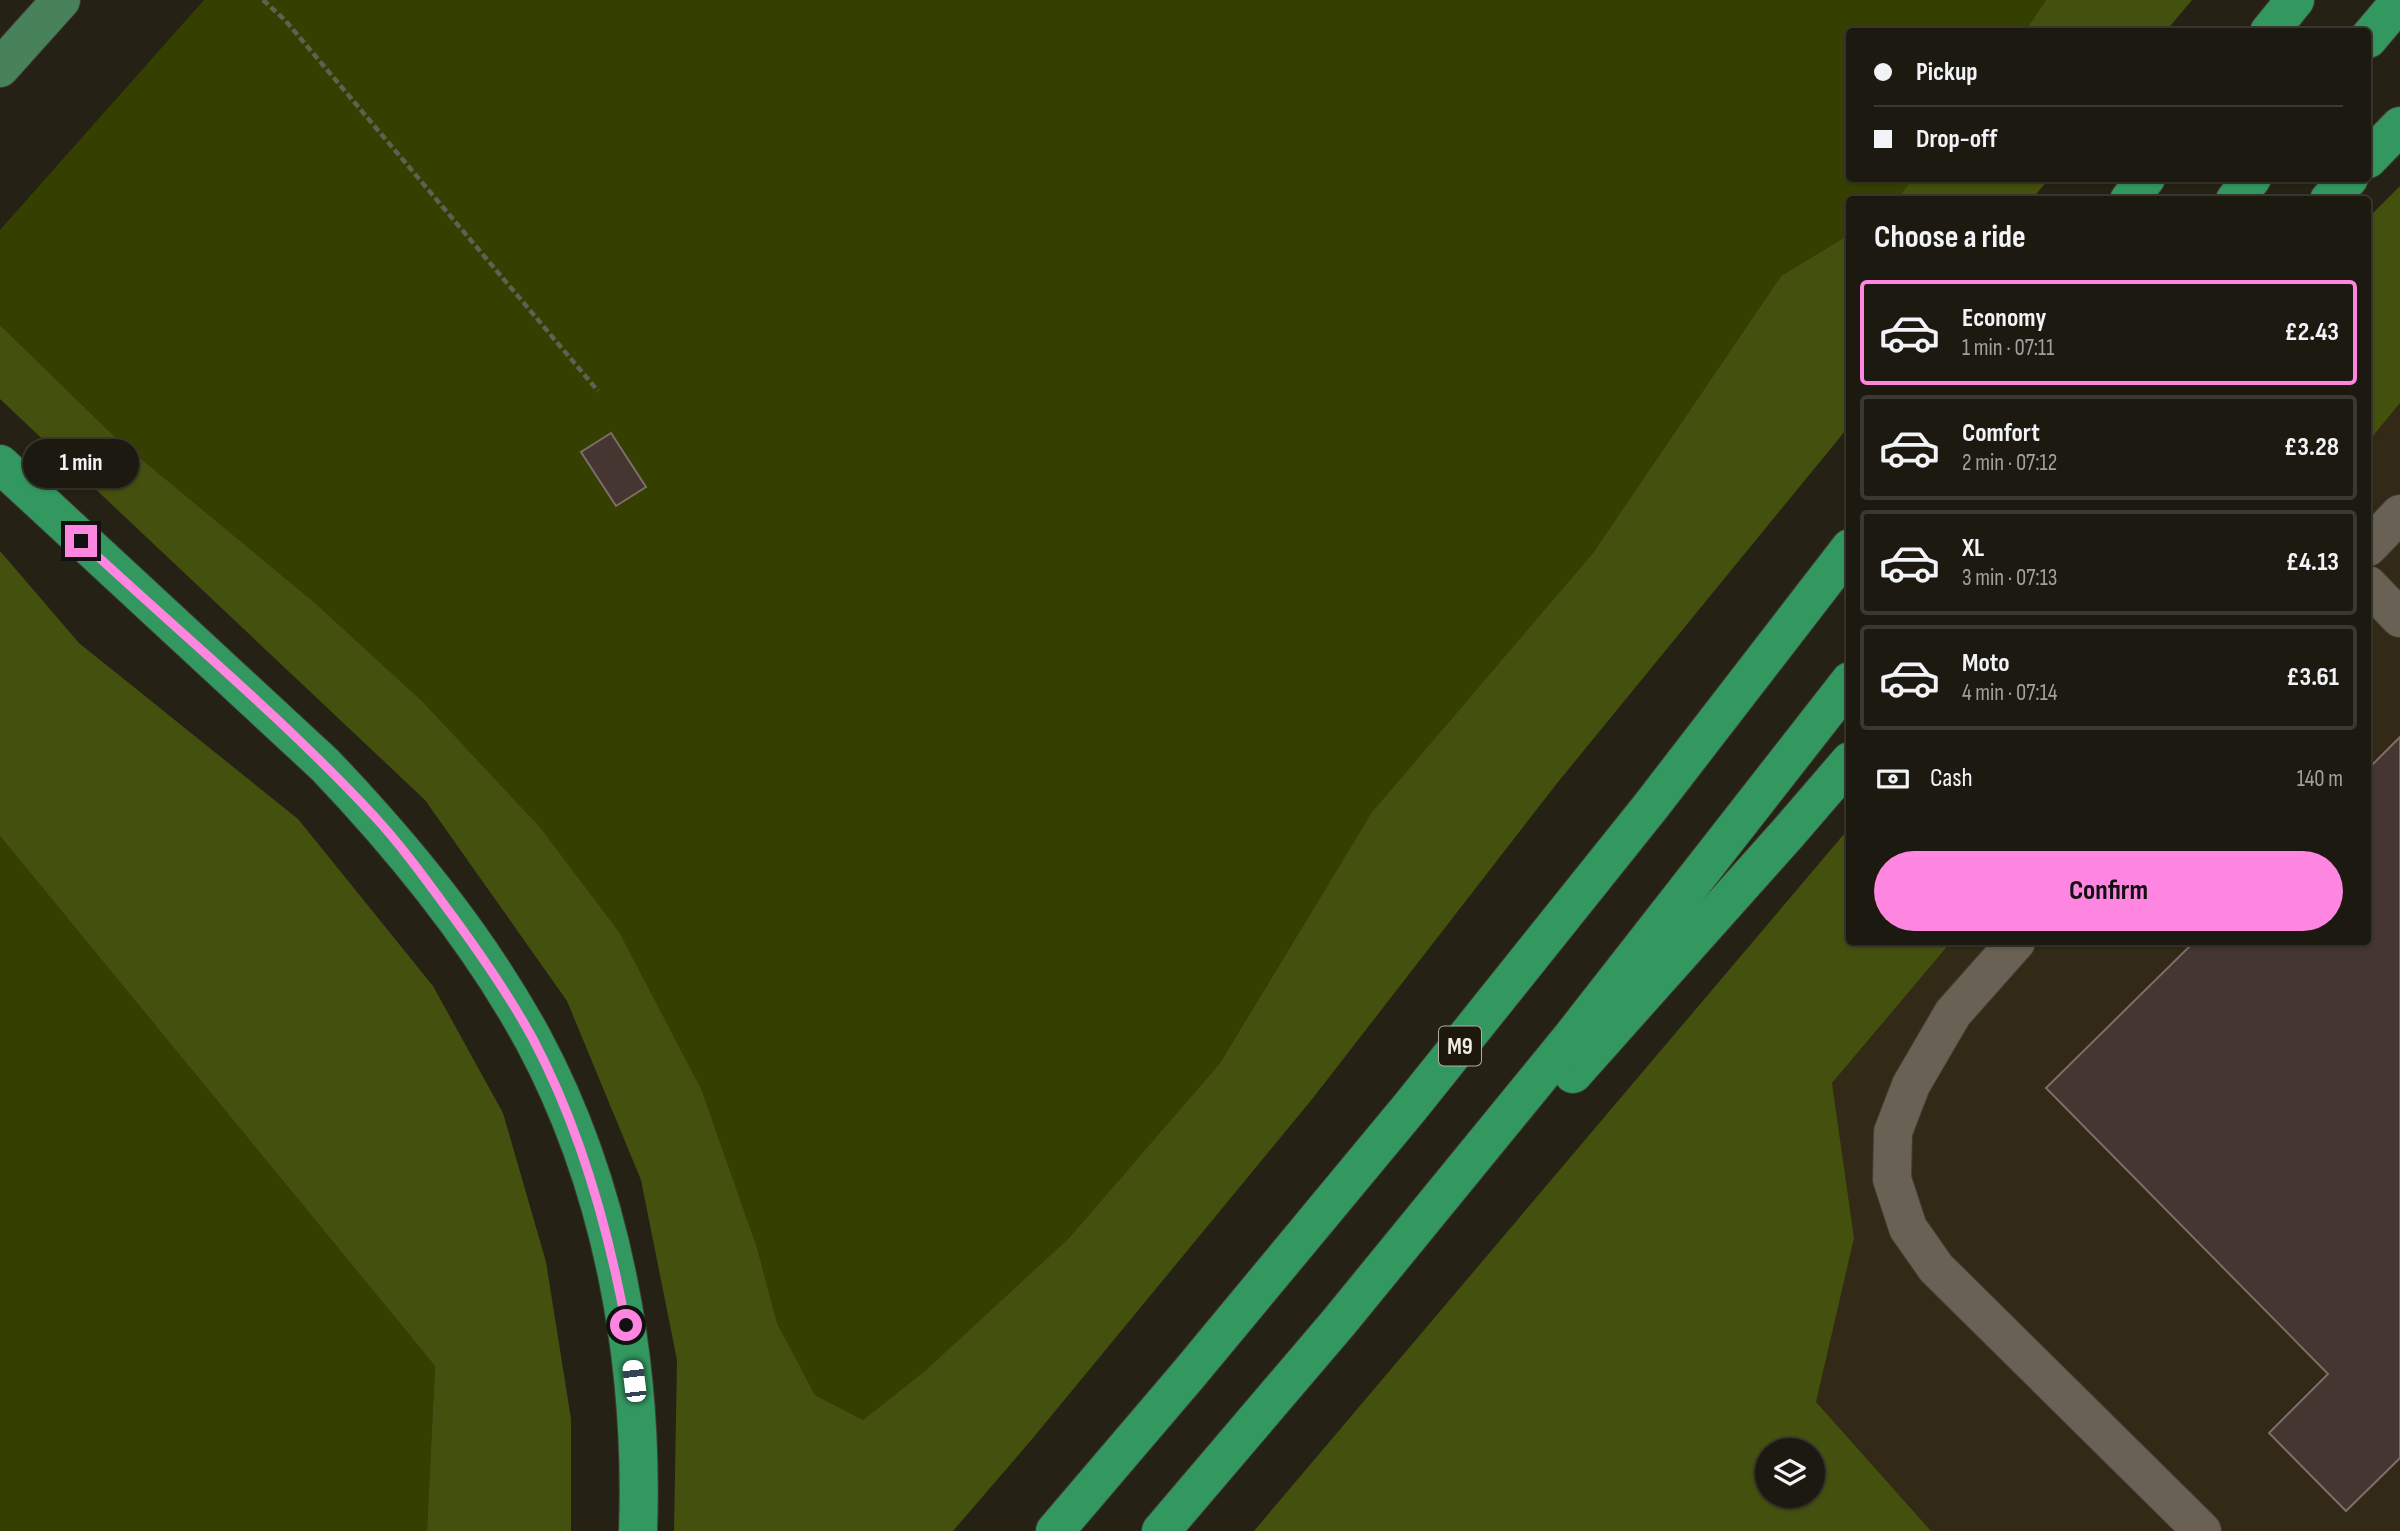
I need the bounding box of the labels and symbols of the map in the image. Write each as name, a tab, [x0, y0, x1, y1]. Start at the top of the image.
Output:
callout: 1 min	[23, 440, 139, 489]
route end	[65, 525, 97, 557]
road number: M9	[1439, 1026, 1481, 1065]
route start	[610, 1309, 642, 1341]
car	[622, 1359, 647, 1403]

